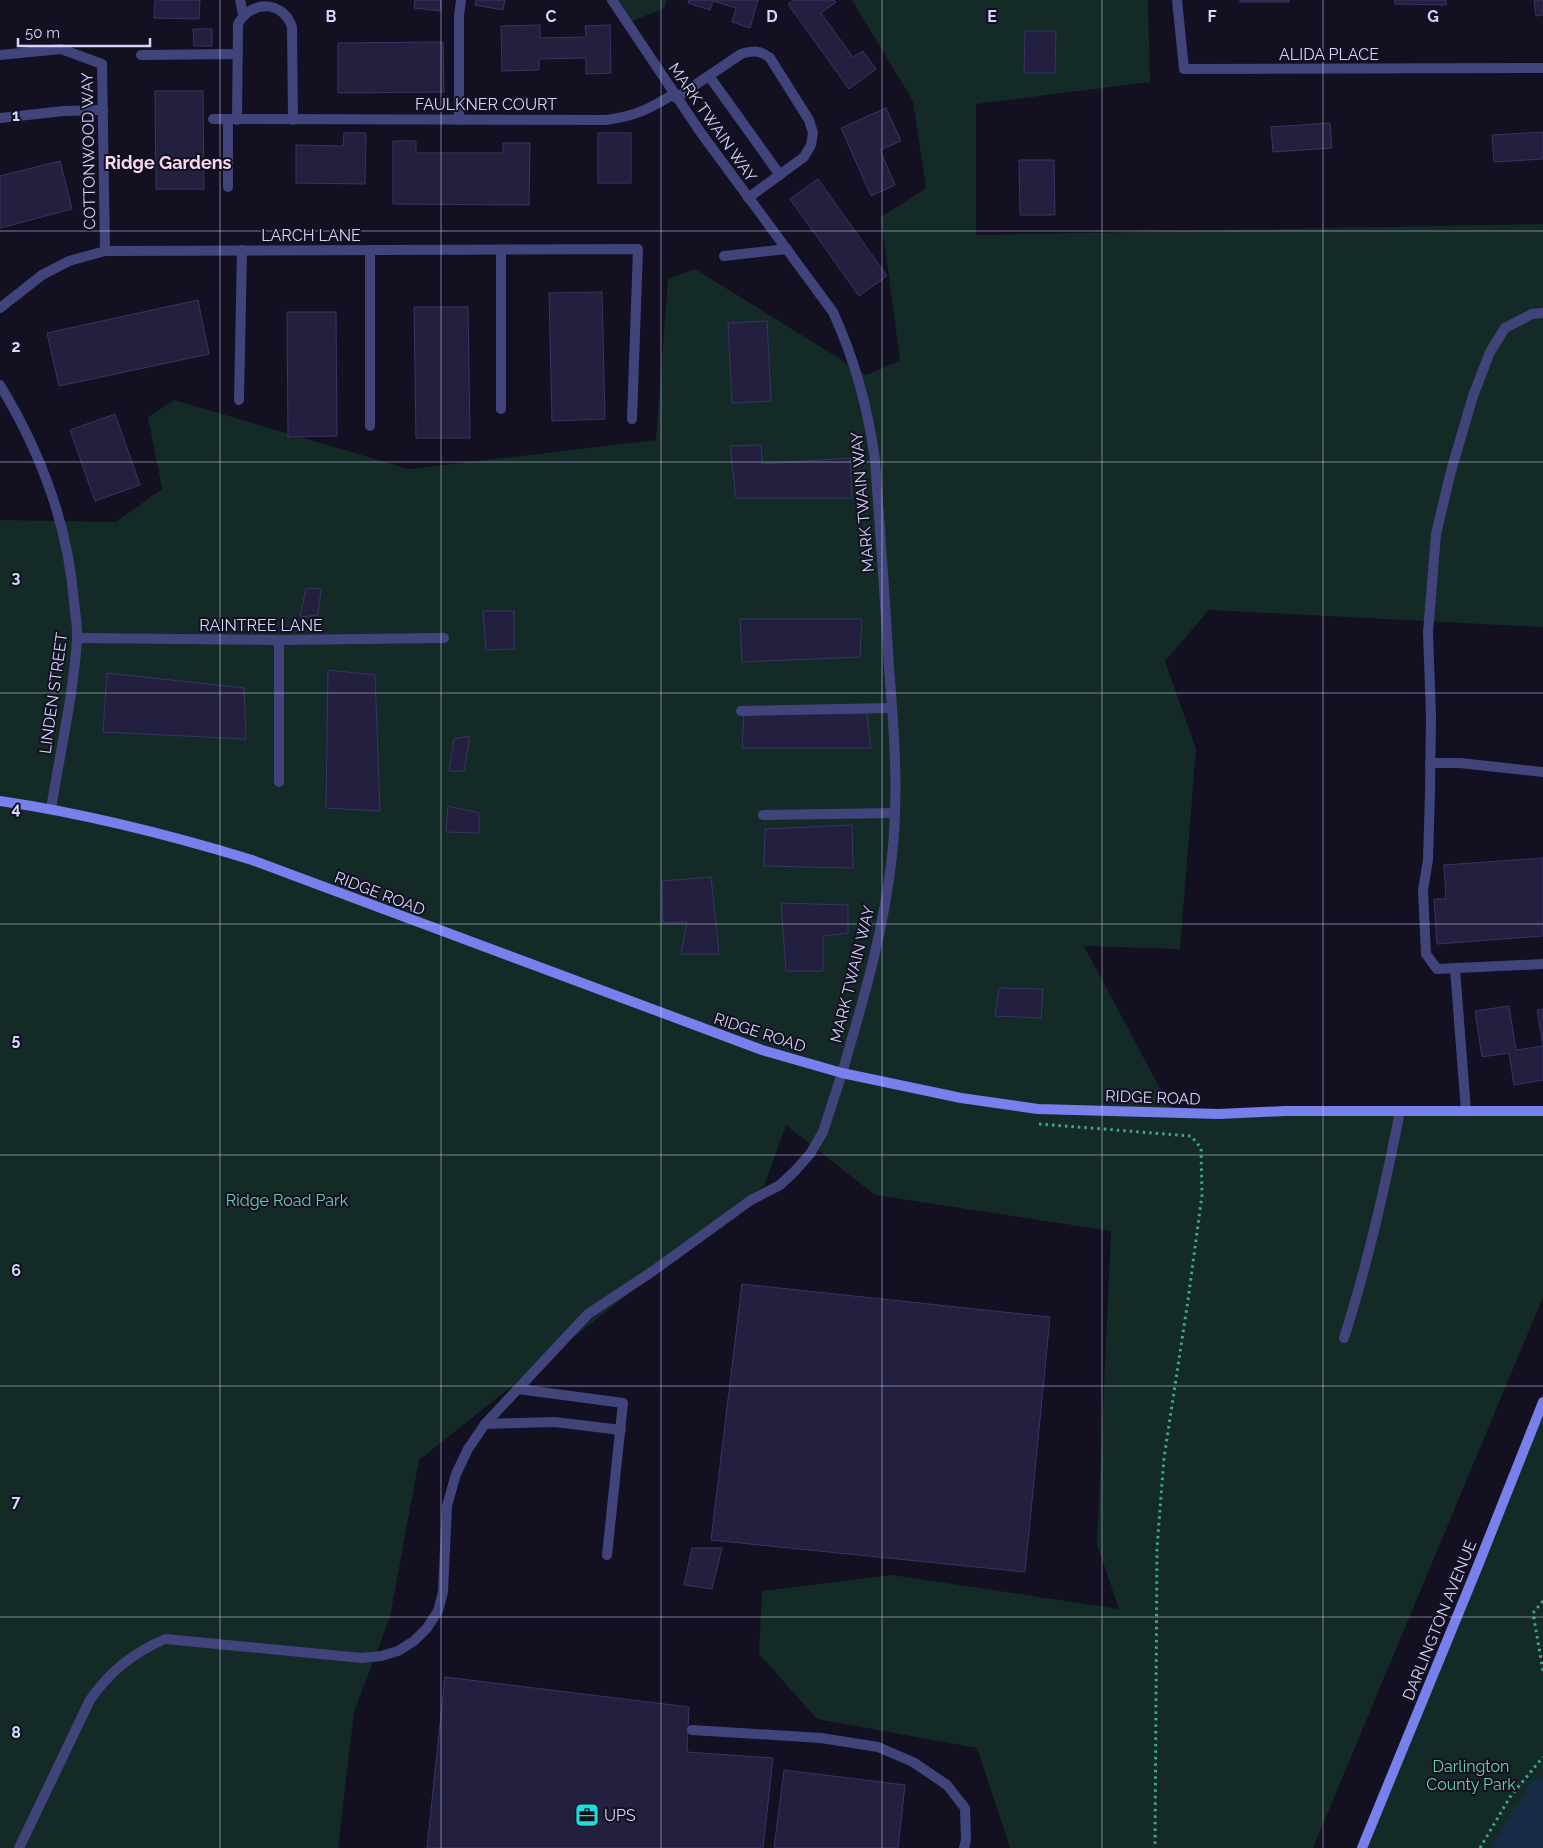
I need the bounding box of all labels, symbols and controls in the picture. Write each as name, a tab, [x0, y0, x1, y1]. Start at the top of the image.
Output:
text: B	[326, 7, 337, 26]
text: C	[546, 7, 557, 26]
text: D	[766, 7, 778, 26]
text: E	[987, 7, 997, 26]
text: F	[1207, 7, 1217, 26]
text: G	[1427, 7, 1439, 26]
scale bar	[18, 15, 150, 47]
text: 50 m	[25, 24, 60, 42]
street label: ALIDA PLACE	[1279, 45, 1379, 64]
street label: MARK TWAIN WAY	[664, 59, 761, 186]
street label: COTTONWOOD WAY	[78, 72, 99, 230]
street label: FAULKNER COURT	[415, 95, 557, 114]
text: 1	[12, 106, 20, 125]
district label: Ridge Gardens	[104, 152, 232, 173]
street label: LARCH LANE	[261, 226, 361, 245]
text: 2	[11, 337, 21, 356]
street label: MARK TWAIN WAY	[847, 430, 878, 573]
text: 3	[12, 568, 21, 587]
street label: RAINTREE LANE	[199, 616, 323, 635]
street label: LINDEN STREET	[36, 631, 71, 755]
text: 4	[11, 799, 21, 818]
street label: RIDGE ROAD	[332, 867, 428, 919]
street label: MARK TWAIN WAY	[826, 903, 879, 1045]
street label: RIDGE ROAD	[712, 1009, 808, 1056]
text: 5	[12, 1030, 21, 1049]
street label: RIDGE ROAD	[1105, 1086, 1201, 1109]
park label: Ridge Road Park	[226, 1191, 349, 1210]
text: 6	[11, 1261, 21, 1280]
text: 7	[12, 1492, 21, 1511]
street label: DARLINGTON AVENUE	[1399, 1537, 1480, 1703]
text: 8	[11, 1723, 21, 1742]
park label: Darlington County Park	[1426, 1757, 1516, 1794]
office icon: UPS	[574, 1802, 600, 1828]
place label: UPS	[604, 1806, 636, 1825]

